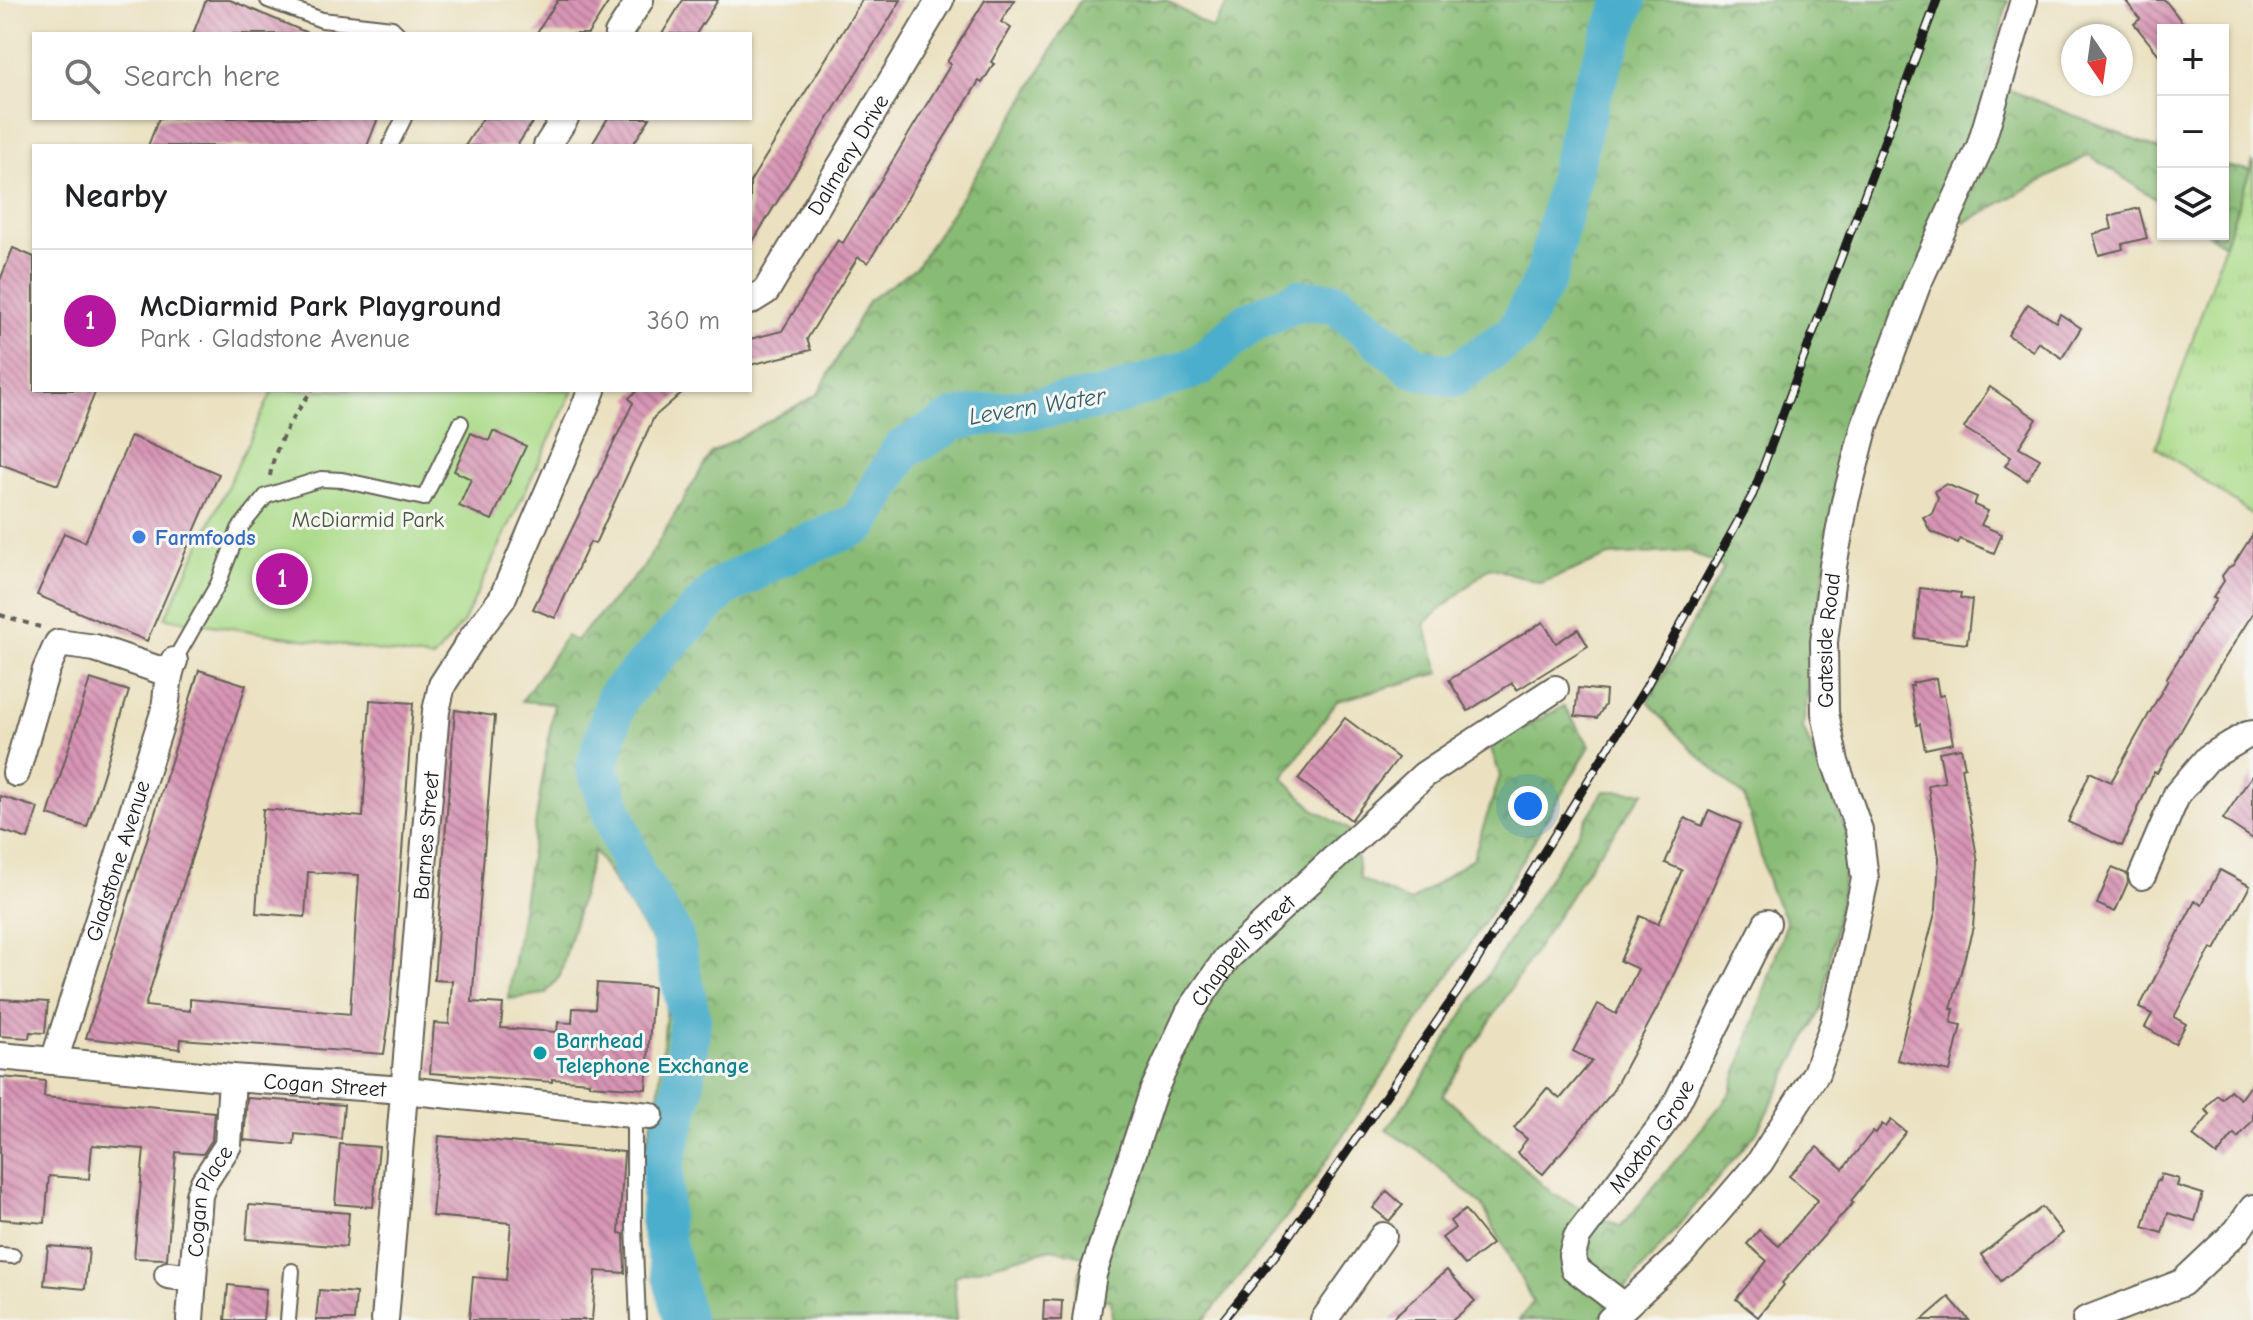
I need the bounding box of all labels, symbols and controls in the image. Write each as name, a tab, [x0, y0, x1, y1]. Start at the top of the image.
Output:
north arrow	[2061, 24, 2133, 96]
map controls	[2157, 24, 2229, 240]
button: +	[2157, 24, 2229, 96]
search box	[32, 32, 752, 120]
icon: search	[60, 54, 104, 98]
text: Search here	[124, 59, 280, 94]
street label: Dalmeny Drive	[802, 90, 895, 220]
button: −	[2157, 96, 2229, 168]
button: layers	[2157, 168, 2229, 240]
text: Nearby	[64, 176, 167, 216]
text: McDiarmid Park Playground	[140, 289, 502, 324]
text: 1	[85, 306, 95, 336]
text: 360 m	[647, 306, 720, 336]
text: Park · Gladstone Avenue	[140, 324, 410, 354]
water label: Levern Water	[967, 381, 1109, 431]
park label: McDiarmid Park	[292, 507, 444, 533]
place label: Farmfoods	[155, 525, 256, 551]
marker: Farmfoods	[130, 528, 148, 546]
pin: 1	[256, 549, 308, 609]
street label: Gateside Road	[1812, 572, 1846, 708]
street label: Barnes Street	[408, 770, 445, 901]
street label: Gladstone Avenue	[81, 777, 156, 945]
your location	[1508, 786, 1548, 826]
street label: Chappell Street	[1186, 889, 1301, 1012]
place label: Barrhead Telephone Exchange	[556, 1028, 749, 1079]
marker: Barrhead Telephone Exchange	[531, 1044, 549, 1062]
street label: Cogan Street	[262, 1068, 388, 1103]
street label: Maxton Grove	[1603, 1076, 1700, 1198]
street label: Cogan Place	[183, 1140, 238, 1258]

